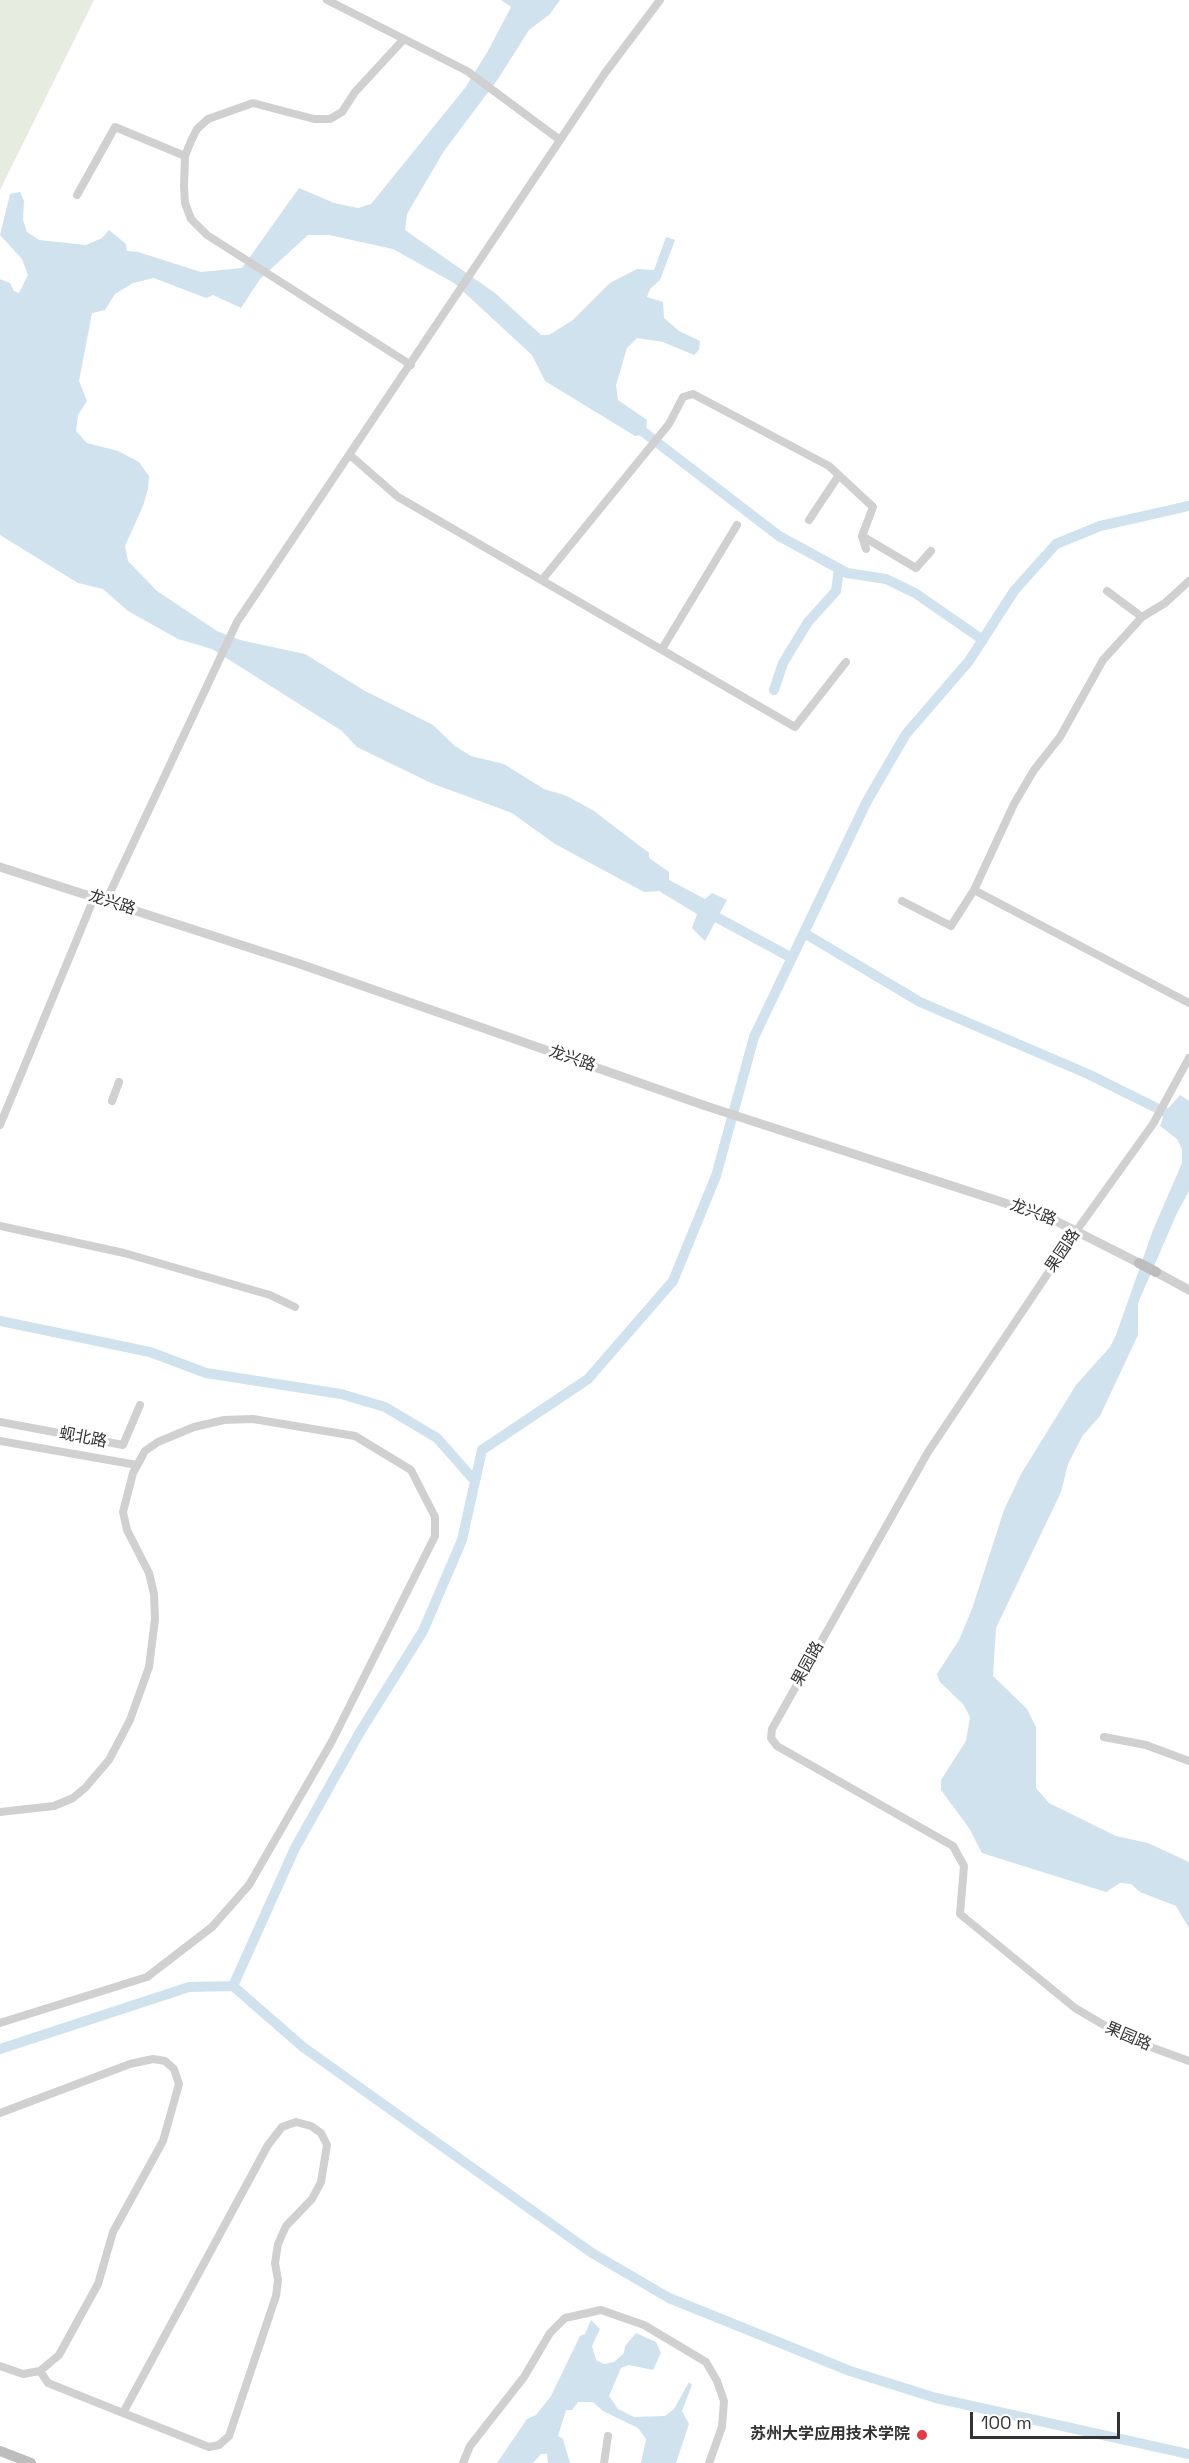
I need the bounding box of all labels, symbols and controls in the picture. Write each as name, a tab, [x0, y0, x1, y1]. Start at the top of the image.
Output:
street label: 龙兴路	[86, 886, 138, 920]
street label: 龙兴路	[546, 1042, 598, 1076]
street label: 龙兴路	[1007, 1196, 1059, 1230]
street label: 果园路	[1042, 1226, 1084, 1276]
street label: 蚬北路	[58, 1424, 108, 1452]
street label: 果园路	[788, 1638, 828, 1690]
street label: 果园路	[1102, 2019, 1154, 2055]
scale bar	[973, 2400, 1123, 2438]
text: 100 m	[981, 2411, 1032, 2434]
place label: 苏州大学应用技术学院	[750, 2425, 910, 2445]
marker: 苏州大学应用技术学院	[915, 2428, 929, 2442]

